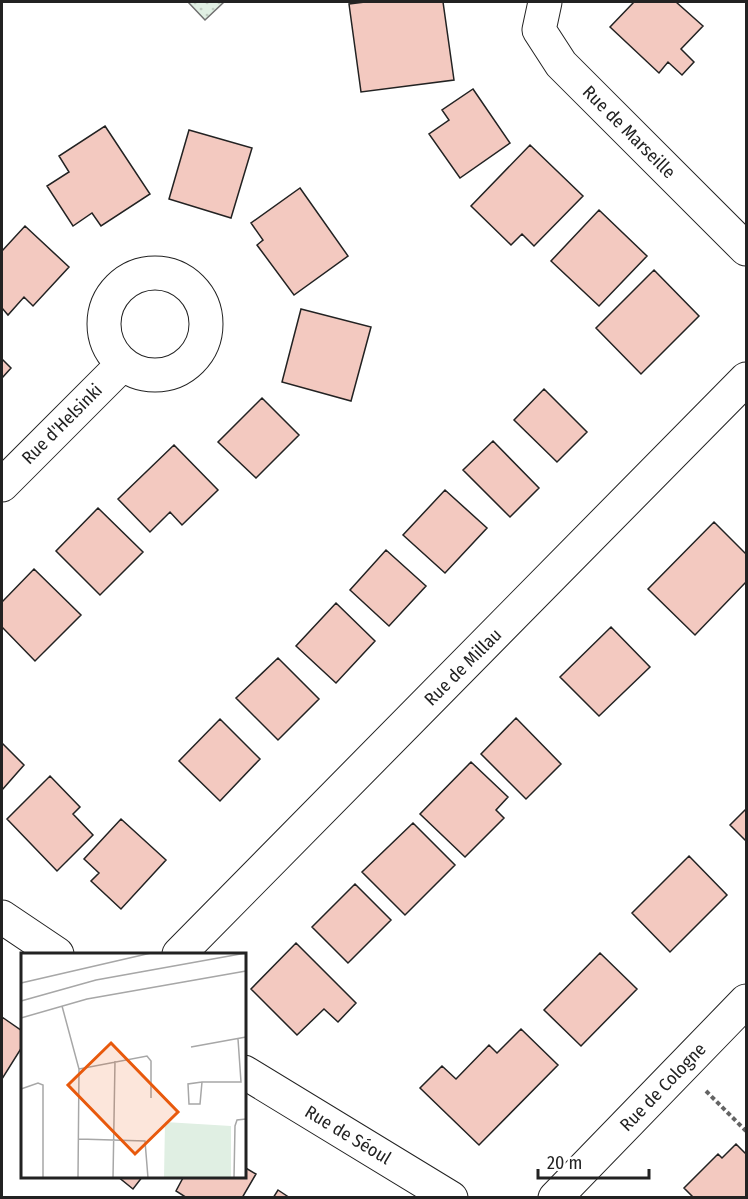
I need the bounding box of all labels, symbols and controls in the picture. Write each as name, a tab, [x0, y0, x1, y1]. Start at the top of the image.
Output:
street label: Rue de Marseille	[578, 81, 680, 183]
street label: Rue d'Helsinki	[17, 379, 107, 469]
street label: Rue de Millau	[420, 624, 506, 710]
inset map	[21, 953, 246, 1178]
street label: Rue de Cologne	[615, 1038, 711, 1136]
street label: Rue de Séoul	[301, 1101, 395, 1169]
scale bar	[538, 1142, 649, 1180]
text: 20 m	[547, 1152, 582, 1174]

